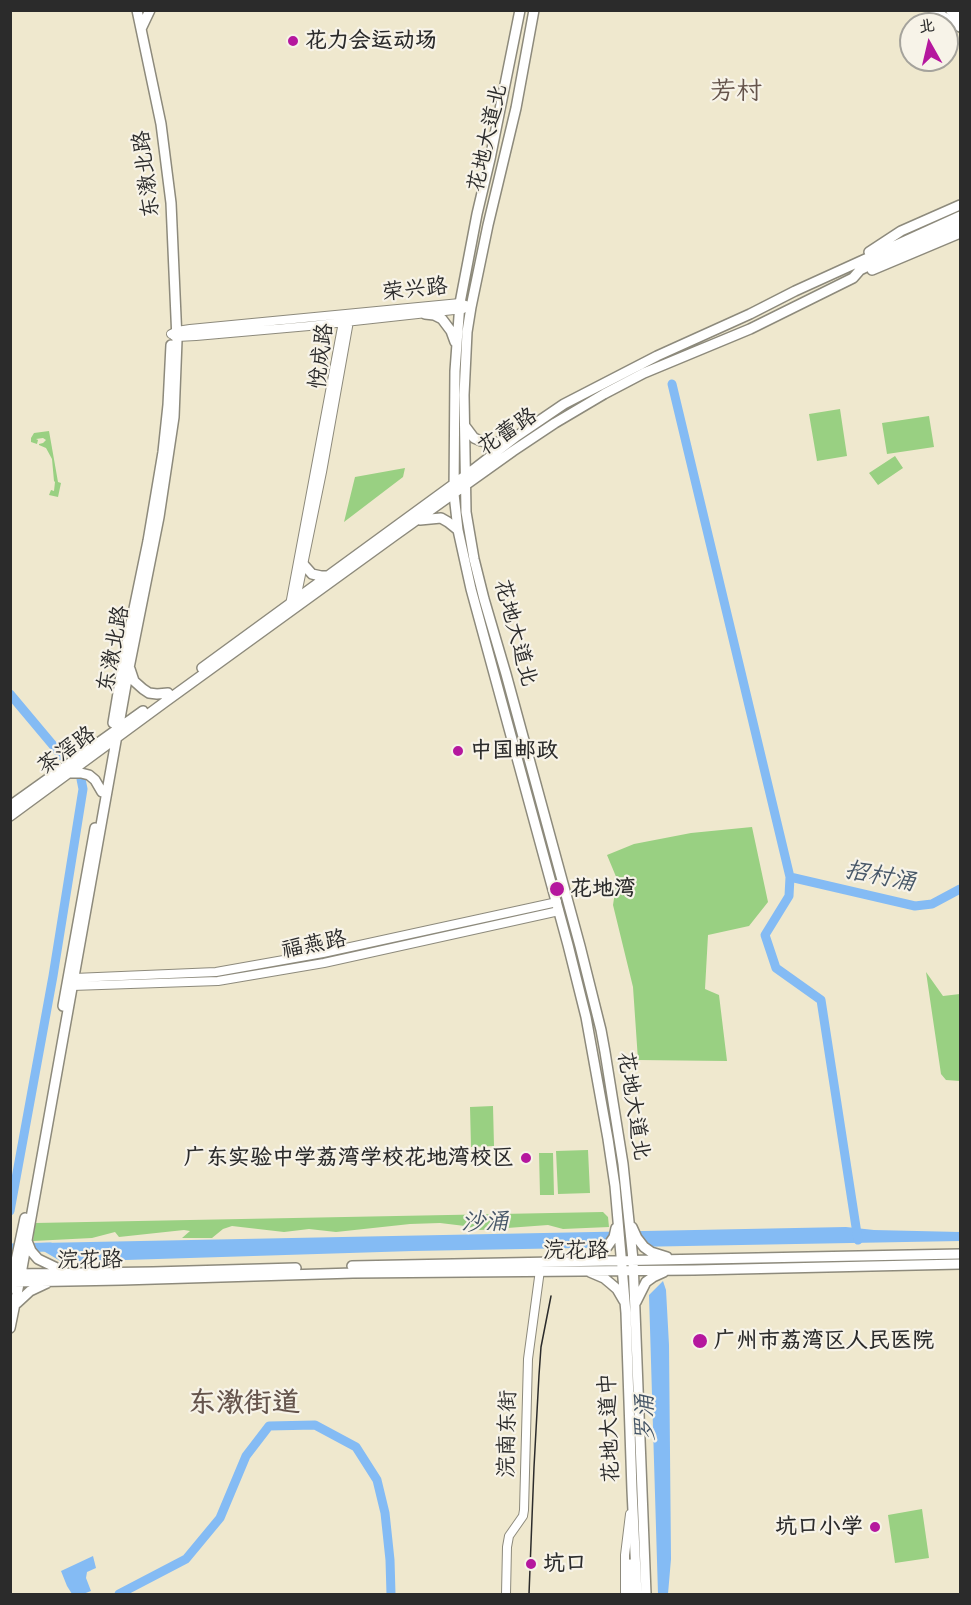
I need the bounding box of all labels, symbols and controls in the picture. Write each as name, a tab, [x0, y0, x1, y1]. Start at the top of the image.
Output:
north arrow	[899, 12, 959, 72]
text: 北	[917, 14, 936, 37]
place label: 花力会运动场	[305, 28, 437, 54]
marker: 花力会运动场	[286, 34, 300, 48]
district label: 芳村	[710, 76, 762, 108]
street label: 花地大道北	[463, 81, 513, 195]
street label: 东漖北路	[129, 129, 165, 219]
street label: 荣兴路	[381, 273, 449, 307]
street label: 悦成路	[305, 322, 339, 390]
street label: 花蕾路	[473, 403, 543, 461]
street label: 花地大道北	[488, 576, 542, 690]
street label: 东漖北路	[93, 603, 135, 695]
street label: 茶滘路	[33, 721, 101, 781]
place label: 中国邮政	[470, 738, 558, 764]
marker: 中国邮政	[451, 744, 465, 758]
water label: 招村涌	[842, 856, 918, 898]
place label: 花地湾	[570, 876, 636, 902]
marker: 花地湾	[548, 880, 566, 898]
street label: 福燕路	[279, 926, 349, 964]
street label: 花地大道北	[611, 1050, 655, 1162]
place label: 广东实验中学荔湾学校花地湾校区	[184, 1145, 514, 1171]
marker: 广东实验中学荔湾学校花地湾校区	[519, 1151, 533, 1165]
water label: 沙涌	[461, 1208, 509, 1238]
street label: 浣花路	[543, 1238, 609, 1264]
street label: 浣花路	[57, 1247, 123, 1275]
place label: 广州市荔湾区人民医院	[714, 1328, 934, 1354]
marker: 广州市荔湾区人民医院	[691, 1332, 709, 1350]
street label: 花地大道中	[595, 1373, 625, 1483]
district label: 东漖街道	[188, 1387, 300, 1421]
street label: 浣南东街	[494, 1390, 522, 1478]
water label: 罗涌	[631, 1394, 661, 1442]
place label: 坑口小学	[775, 1514, 863, 1540]
marker: 坑口小学	[868, 1520, 882, 1534]
place label: 坑口	[543, 1551, 587, 1577]
marker: 坑口	[524, 1557, 538, 1571]

